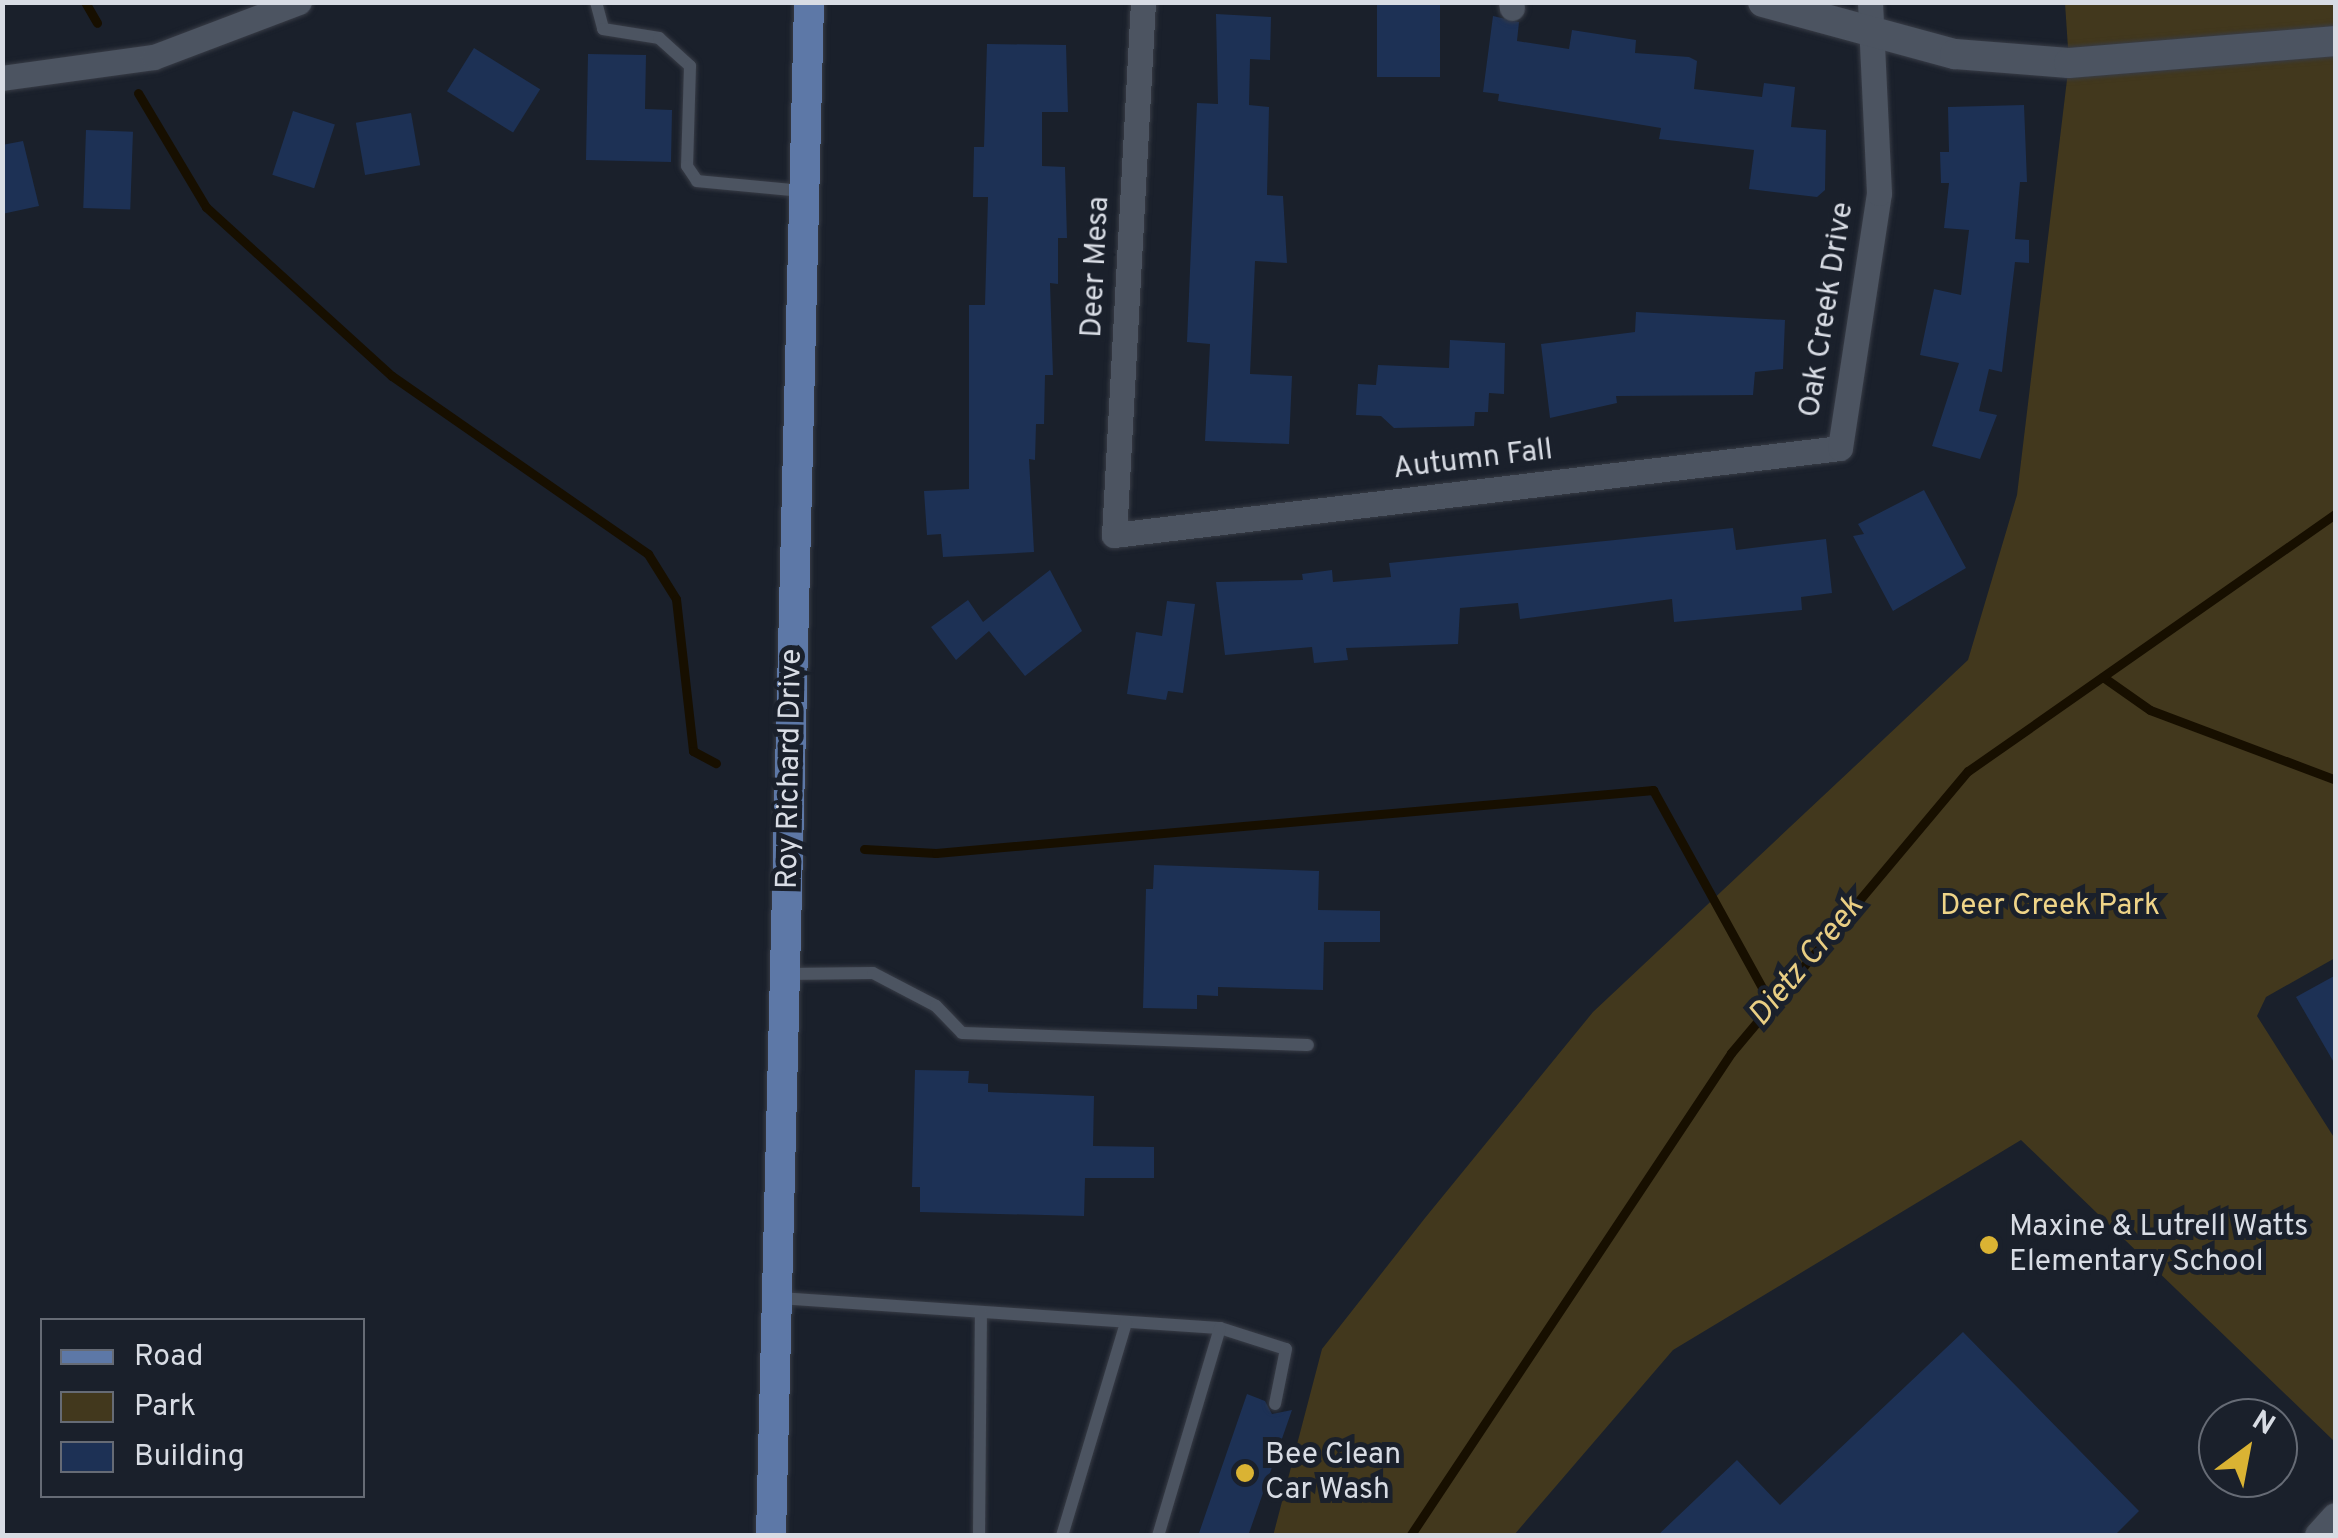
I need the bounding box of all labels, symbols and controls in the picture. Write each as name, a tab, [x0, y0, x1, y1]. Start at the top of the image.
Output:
street label: Deer Mesa	[1075, 195, 1119, 339]
street label: Oak Creek Drive	[1793, 200, 1863, 420]
street label: Autumn Fall	[1391, 433, 1555, 489]
street label: Roy Richard Drive	[771, 649, 811, 889]
water label: Dietz Creek	[1741, 889, 1873, 1035]
park label: Deer Creek Park	[1940, 889, 2160, 925]
place label: Maxine & Lutrell Watts Elementary School	[2009, 1210, 2309, 1280]
marker: Maxine & Lutrell Watts Elementary School	[1978, 1234, 2000, 1256]
legend	[40, 1318, 365, 1498]
text: Road	[134, 1339, 203, 1376]
text: Park	[134, 1389, 196, 1426]
north arrow	[2198, 1398, 2298, 1498]
text: N	[2245, 1404, 2281, 1445]
place label: Bee Clean Car Wash	[1265, 1438, 1401, 1508]
text: Building	[134, 1439, 245, 1476]
marker: Bee Clean Car Wash	[1234, 1462, 1256, 1484]

